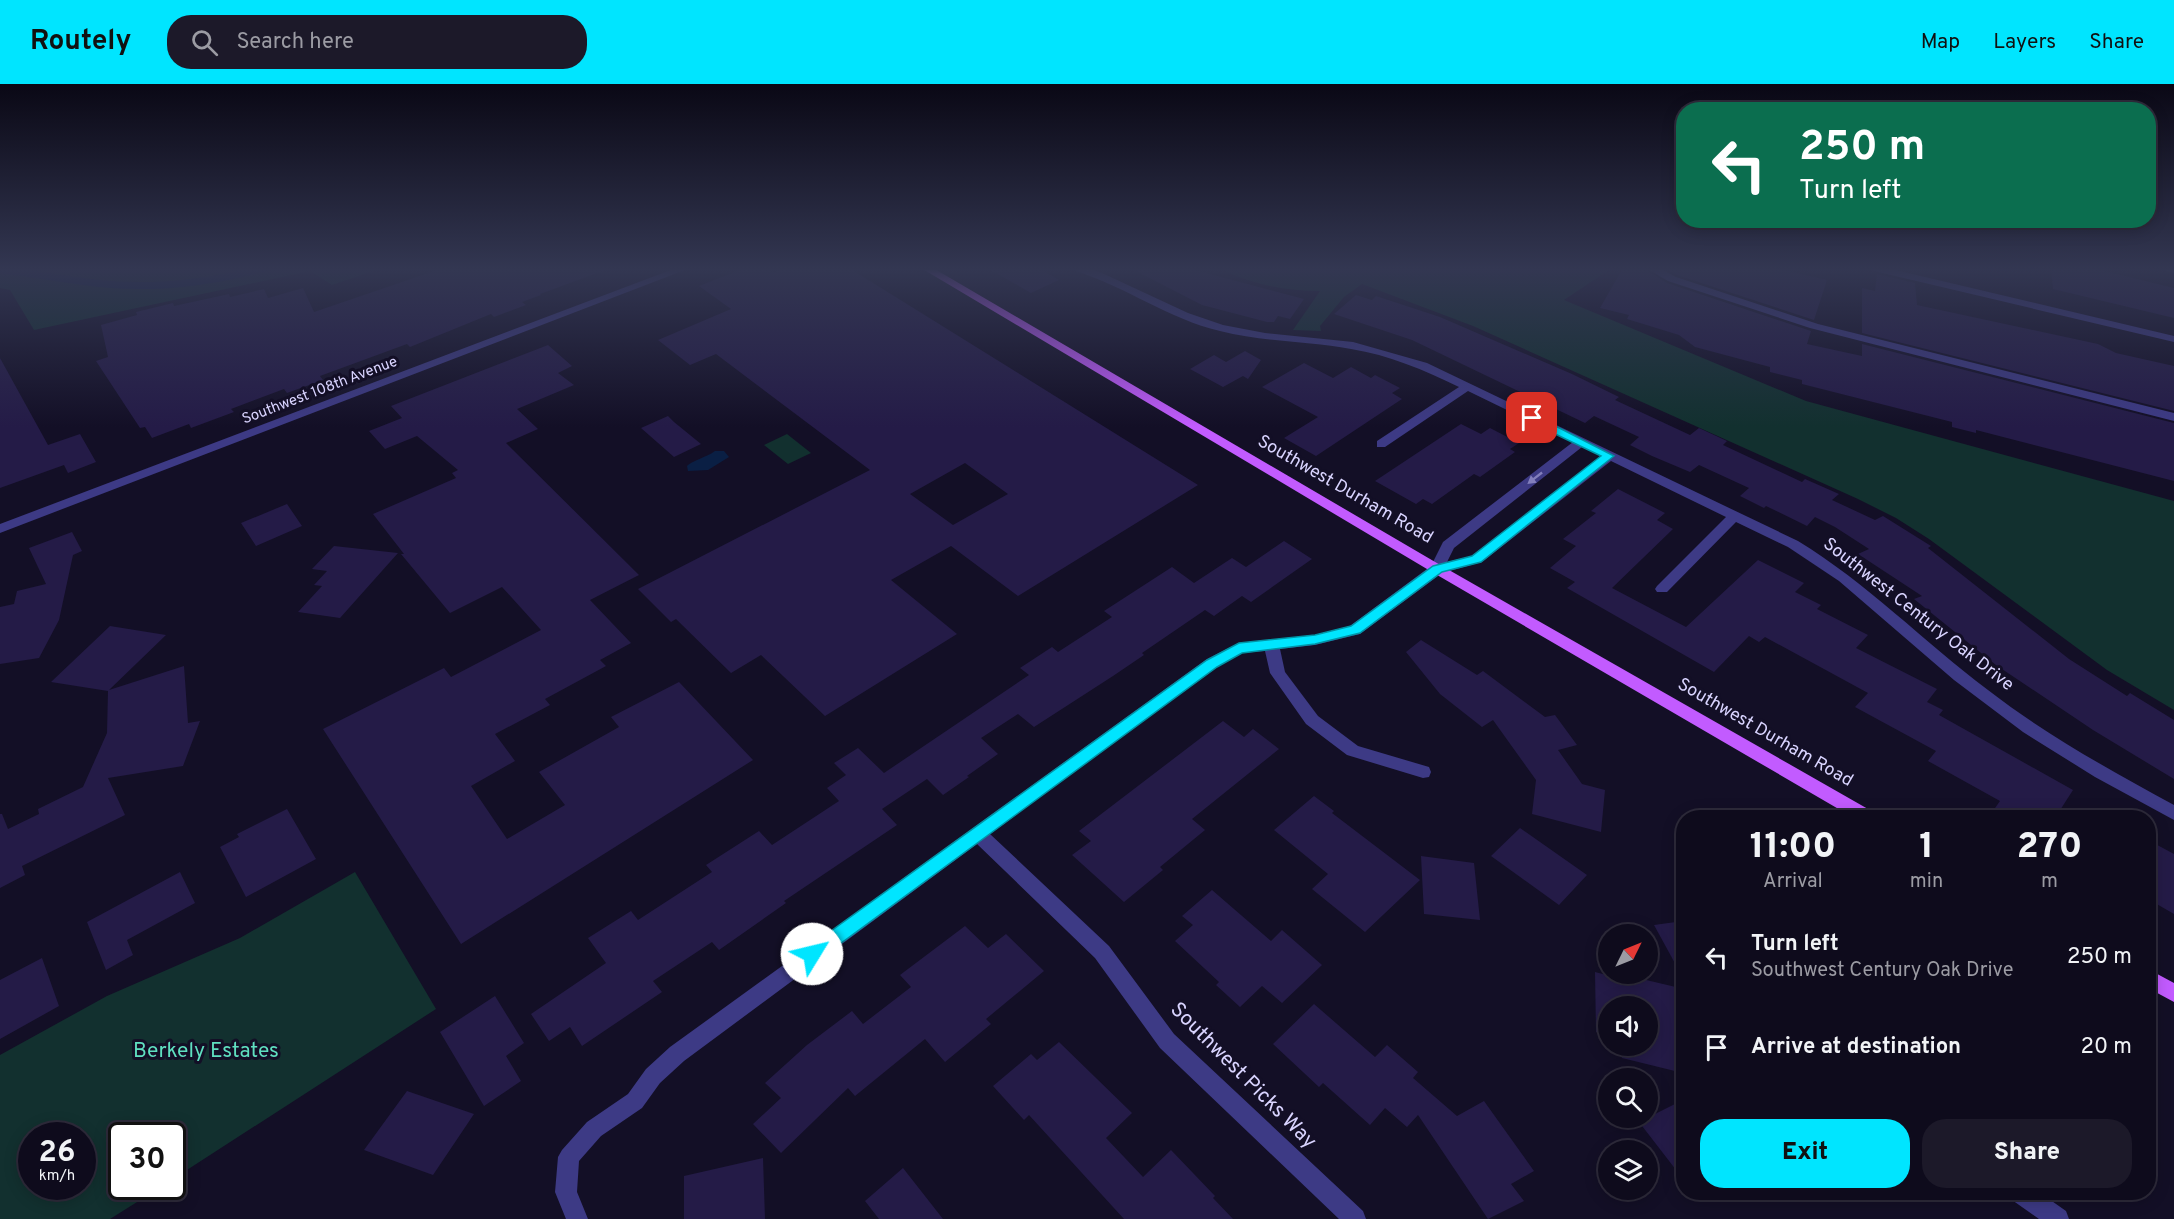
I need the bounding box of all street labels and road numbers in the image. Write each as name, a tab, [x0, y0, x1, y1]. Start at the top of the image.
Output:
street label: Southwest 108th Avenue	[240, 353, 400, 429]
street label: Southwest Durham Road	[1253, 430, 1437, 550]
street label: Southwest Century Oak Drive	[1818, 533, 2018, 697]
street label: Southwest Durham Road	[1673, 673, 1857, 793]
street label: Southwest Picks Way	[1164, 997, 1322, 1155]

